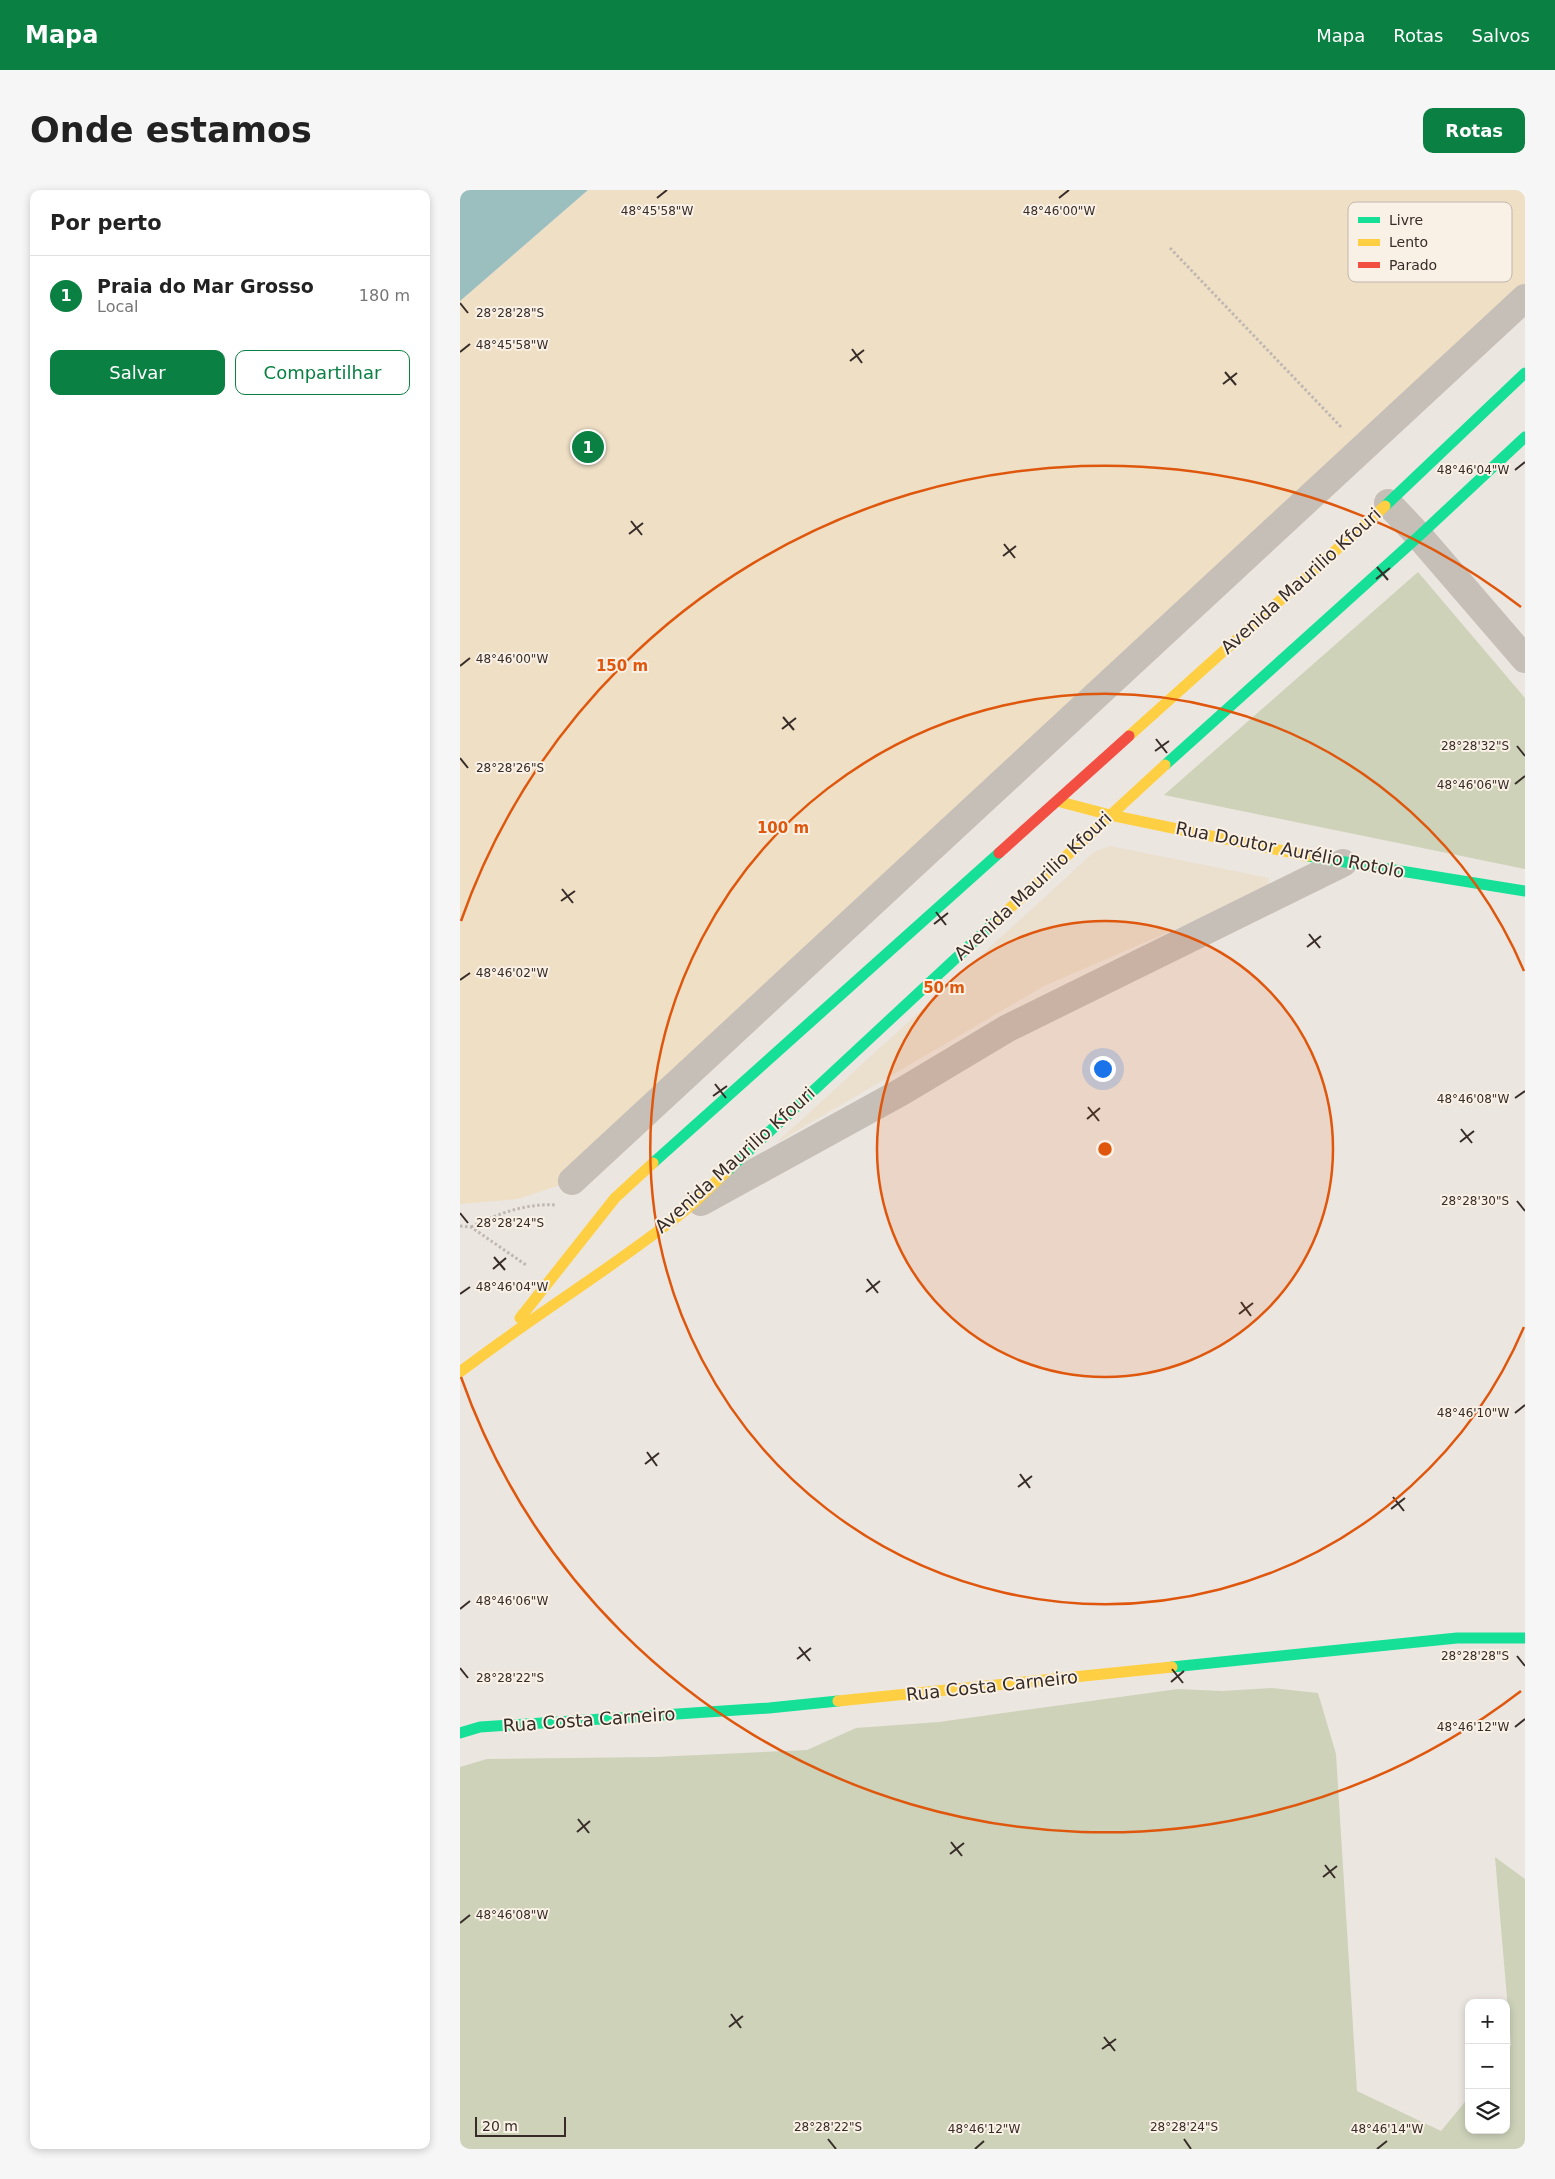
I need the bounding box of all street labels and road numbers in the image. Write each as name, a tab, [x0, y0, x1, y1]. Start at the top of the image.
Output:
street label: Avenida Maurilio Kfouri	[1216, 503, 1385, 658]
street label: Avenida Maurilio Kfouri	[950, 807, 1116, 964]
street label: Rua Doutor Aurélio Rotolo	[1174, 817, 1406, 882]
street label: Avenida Maurilio Kfouri	[650, 1082, 819, 1237]
street label: Rua Costa Carneiro	[905, 1666, 1079, 1705]
street label: Rua Costa Carneiro	[502, 1703, 676, 1736]

